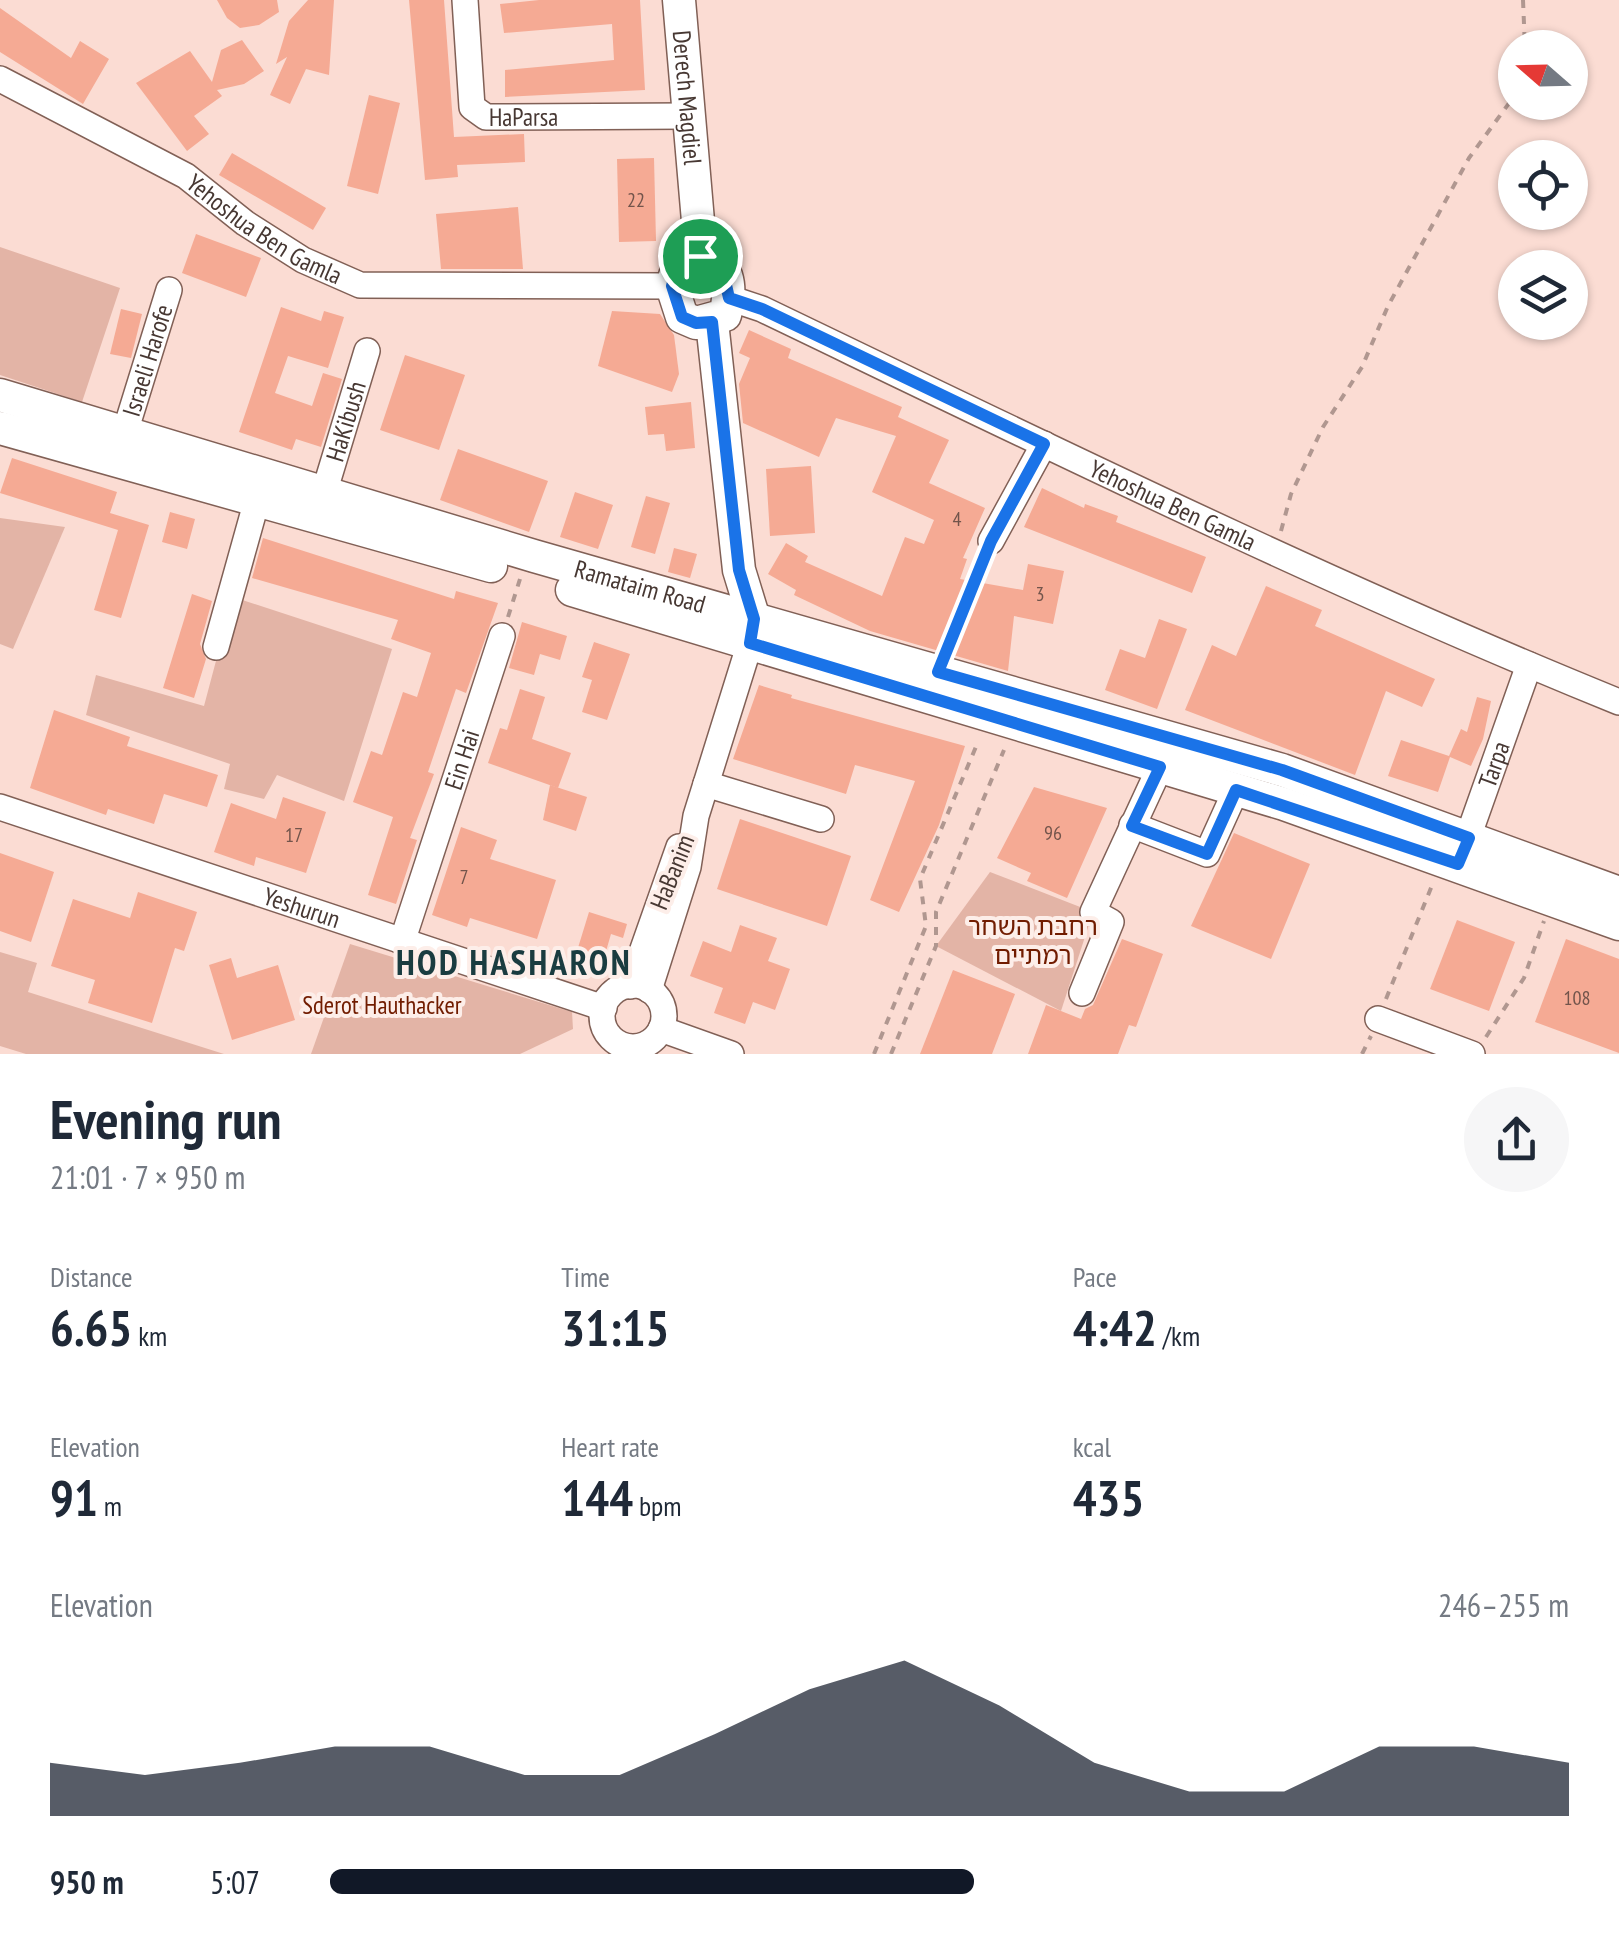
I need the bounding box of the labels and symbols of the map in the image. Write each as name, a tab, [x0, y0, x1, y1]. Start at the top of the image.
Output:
street label: Derech Magdiel	[666, 29, 709, 166]
north arrow	[1498, 30, 1588, 120]
street label: HaParsa	[489, 101, 558, 133]
street label: Yehoshua Ben Gamla	[180, 167, 347, 291]
house number: 22	[627, 187, 645, 213]
pin	[658, 214, 743, 299]
street label: Israeli Harofe	[115, 300, 180, 420]
street label: HaKibush	[318, 377, 373, 465]
street label: Yehoshua Ben Gamla	[1084, 452, 1261, 558]
house number: 4	[953, 506, 962, 532]
street label: Ramataim Road	[571, 552, 709, 620]
house number: 3	[1036, 581, 1045, 607]
street label: Ein Hai	[437, 725, 486, 794]
street label: Tarpa	[1471, 737, 1517, 792]
house number: 96	[1044, 820, 1062, 846]
house number: 17	[285, 822, 303, 848]
street label: HaBanim	[643, 830, 701, 914]
house number: 7	[460, 864, 469, 890]
street label: Yeshurun	[259, 880, 344, 935]
park label: רחבת השחר רמתיים	[968, 910, 1098, 971]
district label: HOD HASHARON	[396, 939, 632, 985]
house number: 108	[1564, 985, 1591, 1011]
park label: Sderot Hauthacker	[302, 989, 462, 1021]

